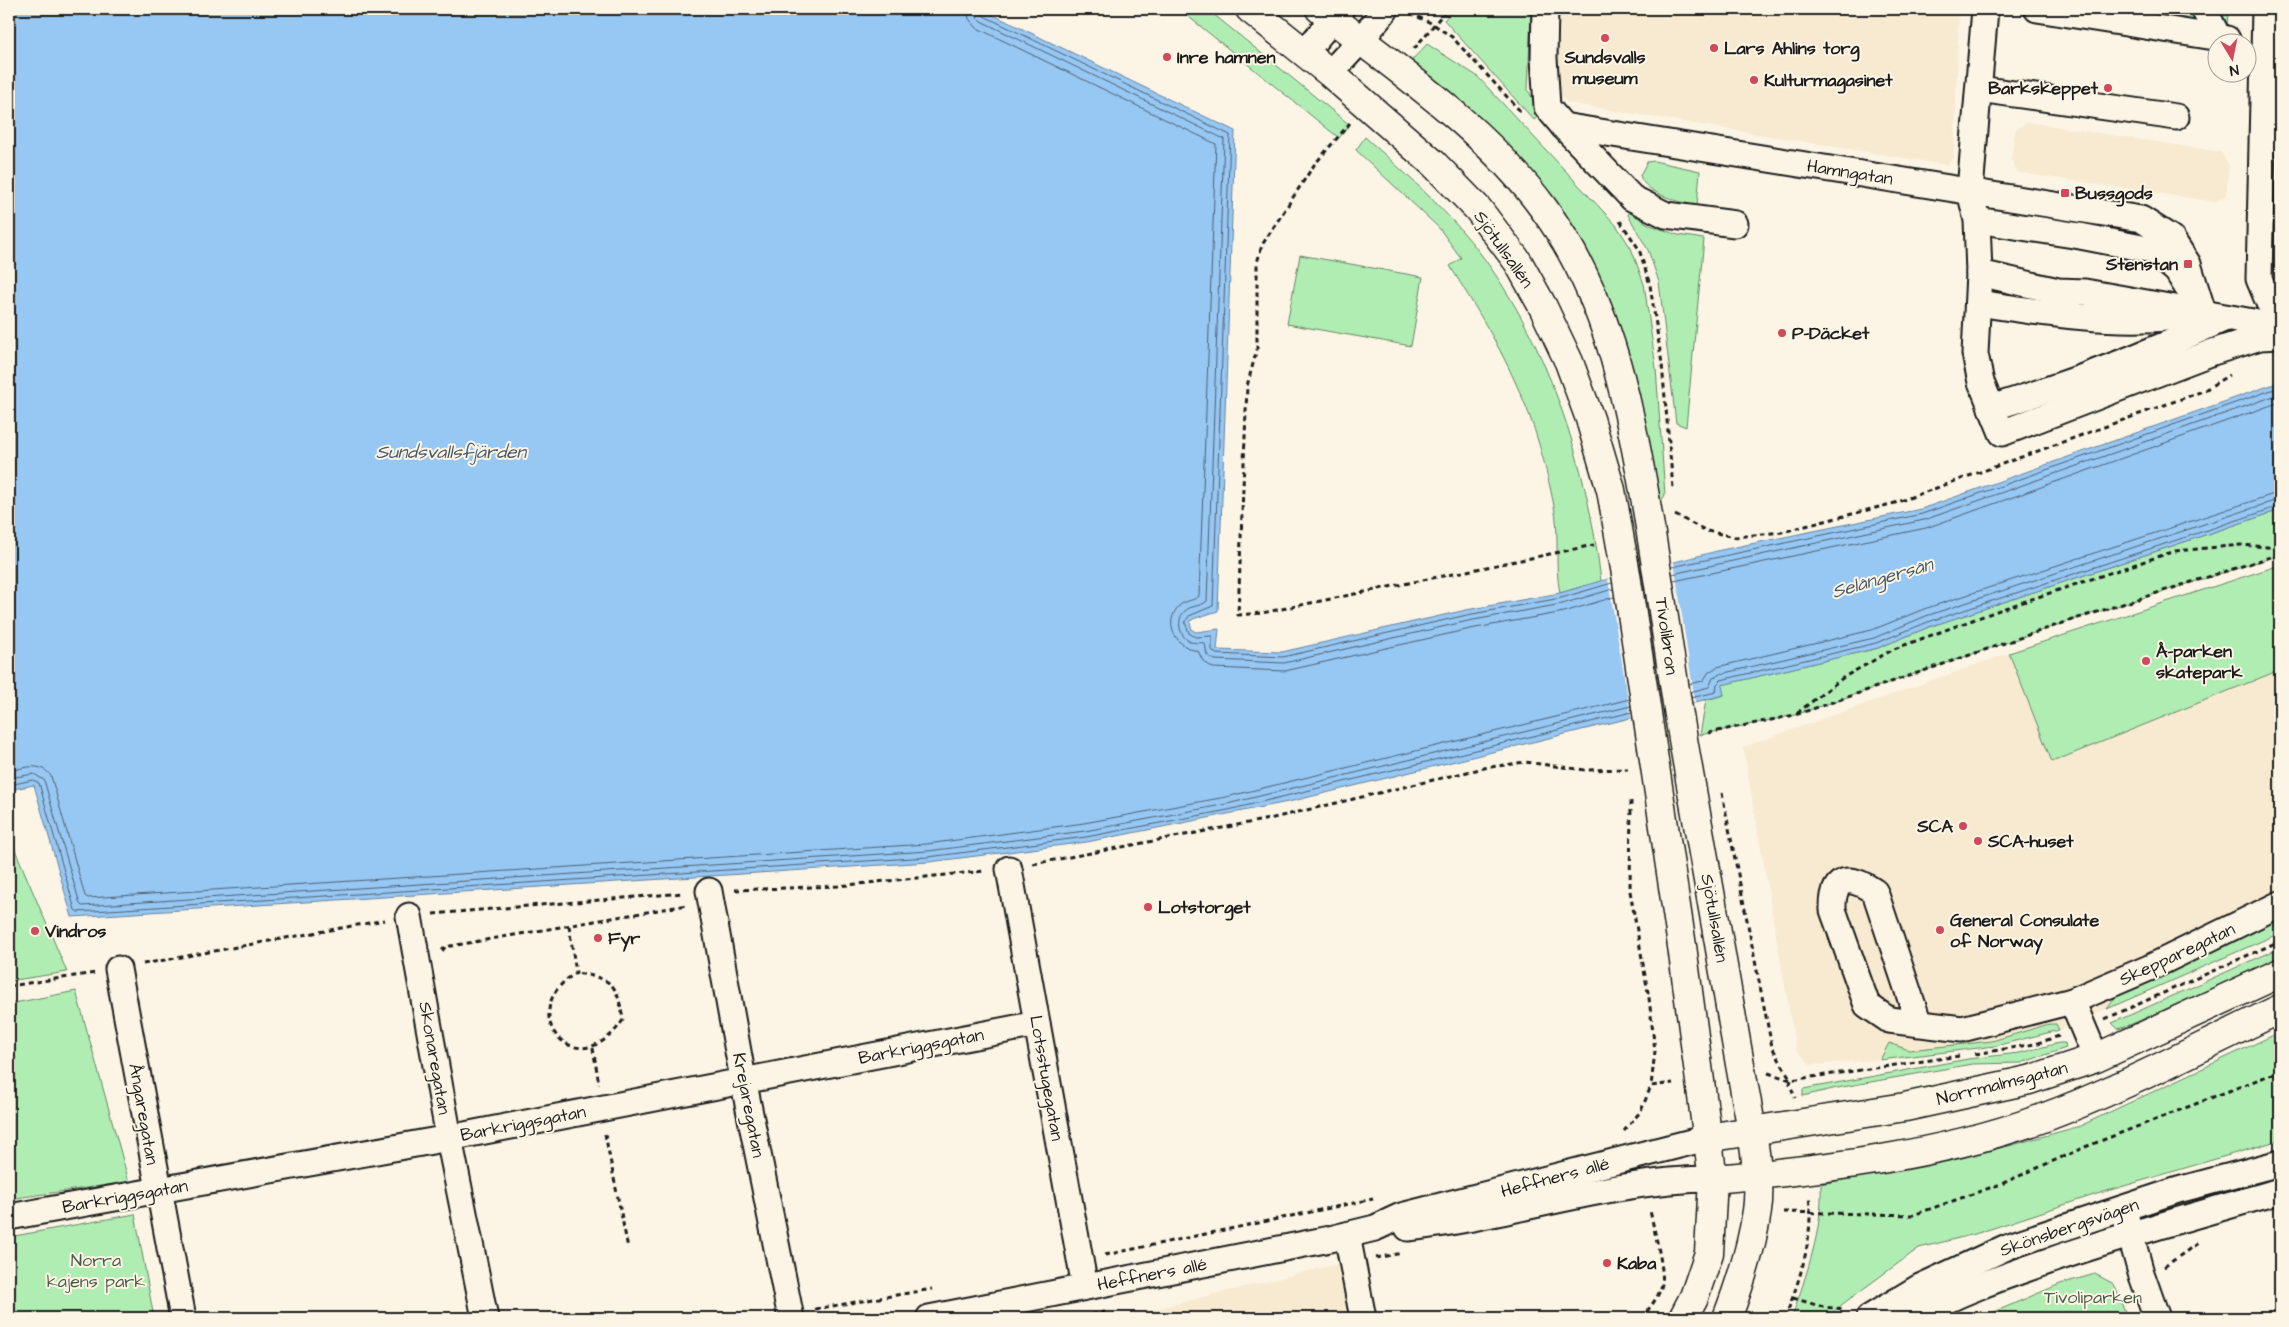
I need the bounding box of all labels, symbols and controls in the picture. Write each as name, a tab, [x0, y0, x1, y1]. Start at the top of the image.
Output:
marker: Sundsvalls museum	[1599, 32, 1611, 44]
north arrow	[2206, 32, 2256, 82]
place label: Lars Ahlins torg	[1724, 36, 1860, 62]
marker: Lars Ahlins torg	[1708, 42, 1720, 54]
place label: Inre hamnen	[1177, 45, 1275, 70]
place label: Sundsvalls museum	[1563, 45, 1646, 91]
marker: Inre hamnen	[1161, 51, 1173, 63]
text: N	[2228, 59, 2240, 80]
place label: Kulturmagasinet	[1764, 68, 1893, 94]
marker: Kulturmagasinet	[1748, 74, 1760, 86]
place label: Barkskeppet	[1988, 76, 2099, 101]
marker: Barkskeppet	[2102, 82, 2114, 94]
street label: Hamngatan	[1805, 153, 1895, 193]
place label: Bussgods	[2075, 181, 2153, 207]
marker: Bussgods	[2059, 187, 2071, 199]
street label: Sjötullsallén	[1468, 205, 1540, 293]
place label: Stenstan	[2105, 252, 2178, 277]
marker: Stenstan	[2182, 258, 2194, 270]
place label: P-Däcket	[1792, 321, 1870, 346]
marker: P-Däcket	[1776, 327, 1788, 339]
water label: Sundsvallsfjärden	[376, 439, 527, 466]
water label: Selångersån	[1829, 551, 1938, 606]
street label: Tivolibron	[1649, 596, 1684, 676]
place label: Å-parken skatepark	[2156, 639, 2243, 685]
marker: Å-parken skatepark	[2140, 655, 2152, 667]
place label: SCA	[1916, 814, 1953, 839]
marker: SCA	[1957, 820, 1969, 832]
place label: SCA-huset	[1987, 829, 2074, 854]
marker: SCA-huset	[1972, 835, 1984, 847]
street label: Sjötullsallén	[1694, 872, 1735, 964]
place label: Lotstorget	[1158, 895, 1251, 921]
marker: Lotstorget	[1142, 901, 1154, 913]
place label: General Consulate of Norway	[1950, 908, 2099, 955]
street label: Skepparegatan	[2115, 917, 2240, 993]
place label: Vindros	[44, 919, 106, 944]
marker: General Consulate of Norway	[1934, 924, 1946, 936]
marker: Vindros	[29, 925, 41, 937]
place label: Fyr	[608, 926, 640, 952]
marker: Fyr	[592, 932, 604, 944]
street label: Skonaregatan	[411, 1000, 457, 1117]
street label: Lotsstugegatan	[1022, 1013, 1070, 1143]
street label: Barkriggsgatan	[856, 1022, 986, 1072]
street label: Krejaregatan	[725, 1050, 771, 1160]
street label: Norrmalmsgatan	[1934, 1055, 2070, 1113]
street label: Ångaregatan	[121, 1061, 165, 1167]
street label: Barkriggsgatan	[458, 1099, 588, 1149]
street label: Heffners allé	[1498, 1151, 1612, 1204]
street label: Barkriggsgatan	[60, 1173, 190, 1221]
street label: Skönsbergsvägen	[1996, 1192, 2142, 1264]
park label: Norra kajens park	[47, 1248, 145, 1294]
place label: Kaba	[1617, 1251, 1657, 1276]
street label: Heffners allé	[1095, 1252, 1209, 1297]
marker: Kaba	[1601, 1257, 1613, 1269]
park label: Tivoliparken	[2044, 1285, 2142, 1310]

